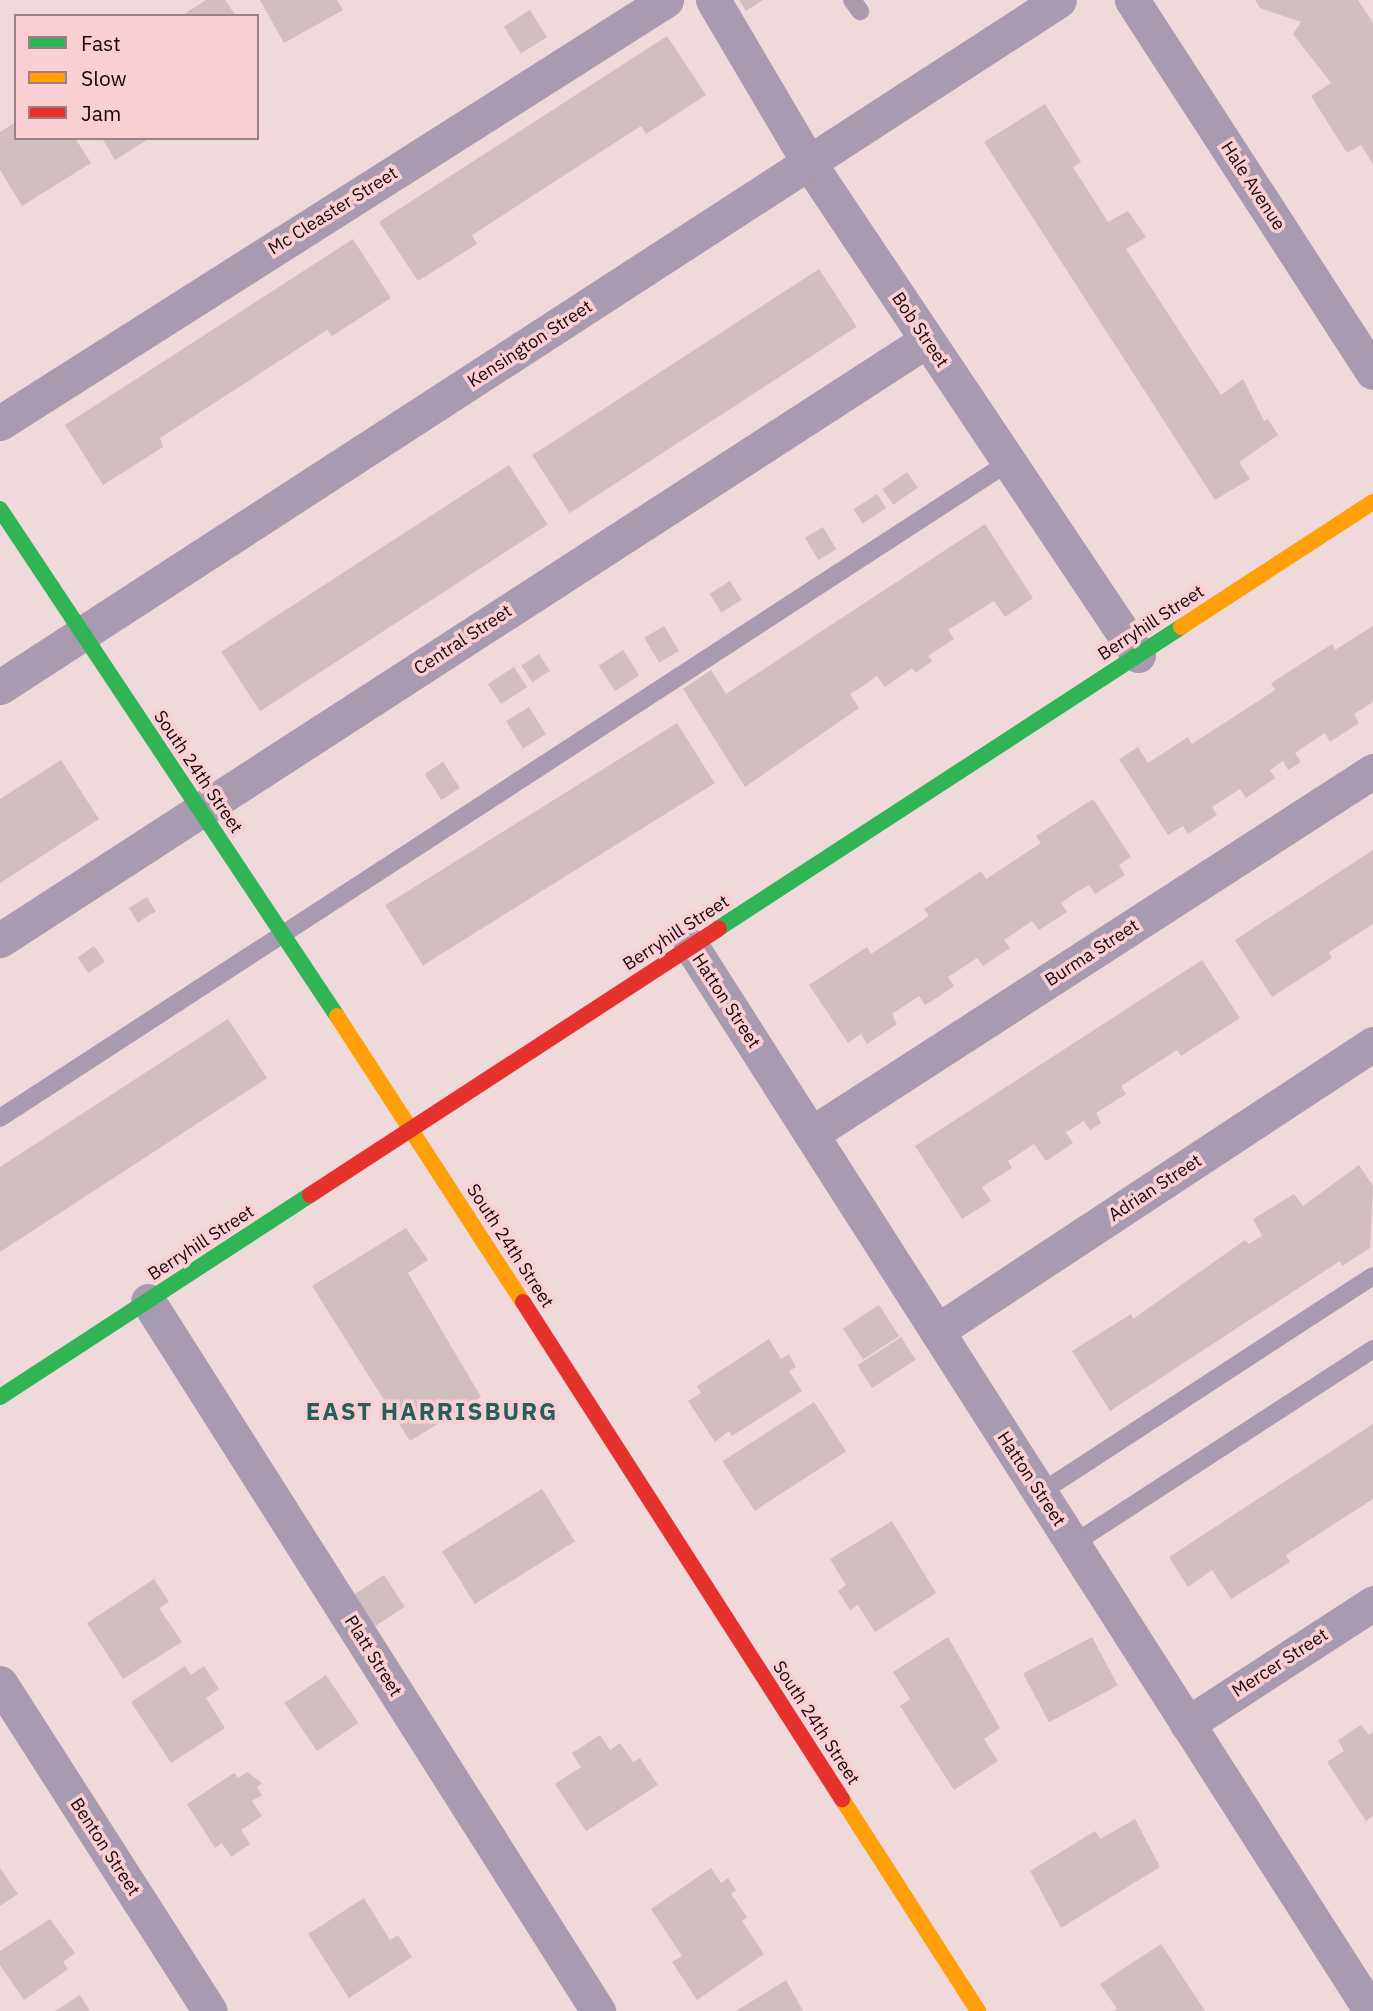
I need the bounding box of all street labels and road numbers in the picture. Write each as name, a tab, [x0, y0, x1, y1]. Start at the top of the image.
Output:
street label: Hale Avenue	[1216, 138, 1290, 234]
street label: Mc Cleaster Street	[264, 162, 402, 260]
street label: Bob Street	[887, 288, 953, 372]
street label: Kensington Street	[464, 296, 596, 392]
street label: Berryhill Street	[1094, 581, 1208, 665]
street label: Central Street	[410, 600, 516, 680]
street label: South 24th Street	[149, 707, 247, 837]
street label: Berryhill Street	[619, 891, 733, 975]
street label: Burma Street	[1041, 915, 1143, 991]
street label: Hatton Street	[687, 950, 765, 1052]
street label: Adrian Street	[1104, 1150, 1206, 1226]
street label: South 24th Street	[462, 1180, 558, 1312]
street label: Berryhill Street	[144, 1201, 258, 1285]
street label: Hatton Street	[992, 1428, 1070, 1530]
street label: Platt Street	[340, 1611, 406, 1701]
street label: Mercer Street	[1228, 1624, 1332, 1702]
street label: South 24th Street	[768, 1657, 864, 1789]
street label: Benton Street	[65, 1794, 145, 1900]

